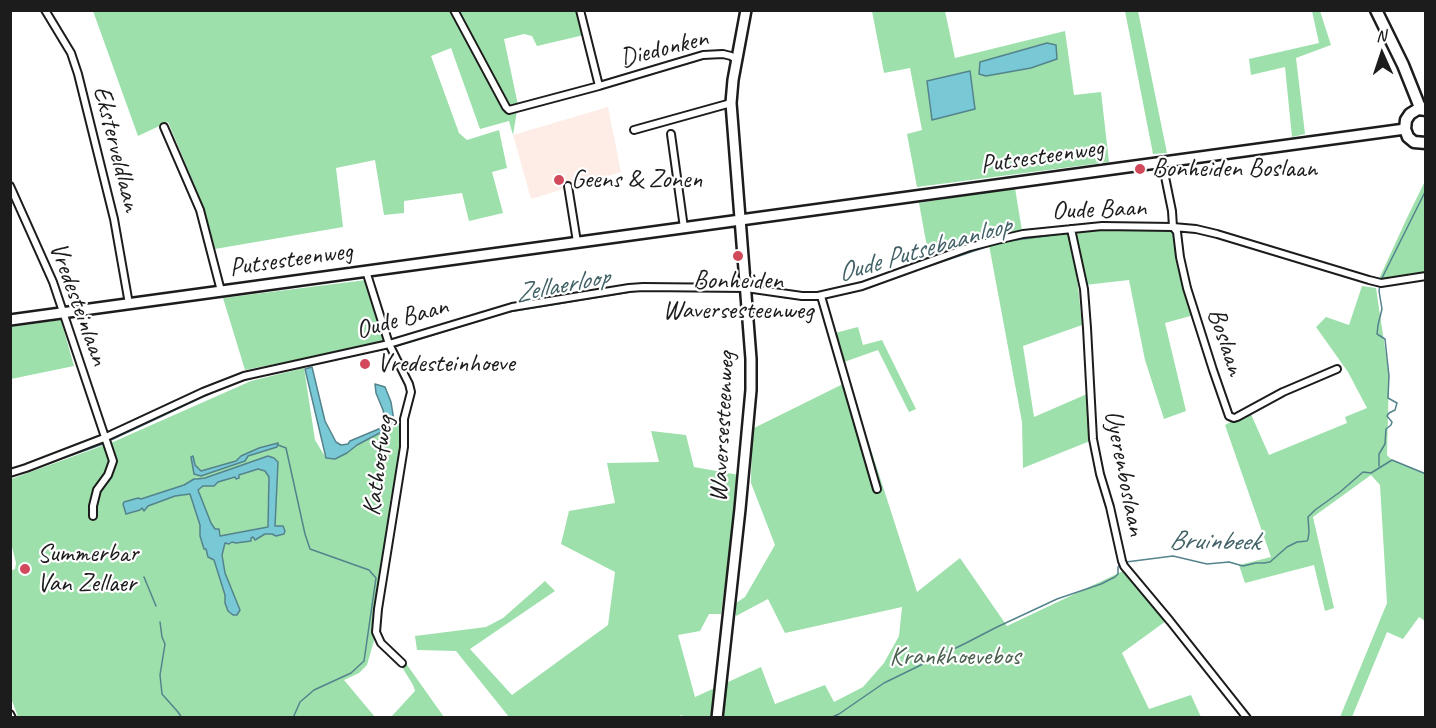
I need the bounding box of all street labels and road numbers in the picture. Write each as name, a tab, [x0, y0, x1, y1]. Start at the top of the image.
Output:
street label: Diedonken	[617, 23, 711, 75]
street label: Eksterveldlaan	[85, 83, 147, 215]
street label: Putsesteenweg	[978, 133, 1106, 181]
street label: Oude Baan	[1051, 193, 1147, 227]
street label: Putsesteenweg	[227, 236, 355, 284]
street label: Vredesteinlaan	[41, 238, 115, 370]
street label: Oude Baan	[352, 291, 452, 347]
street label: Boslaan	[1200, 304, 1250, 380]
street label: Waversesteenweg	[703, 351, 743, 503]
street label: Uyerenboslaan	[1097, 408, 1151, 538]
street label: Kathoefweg	[357, 414, 401, 518]

